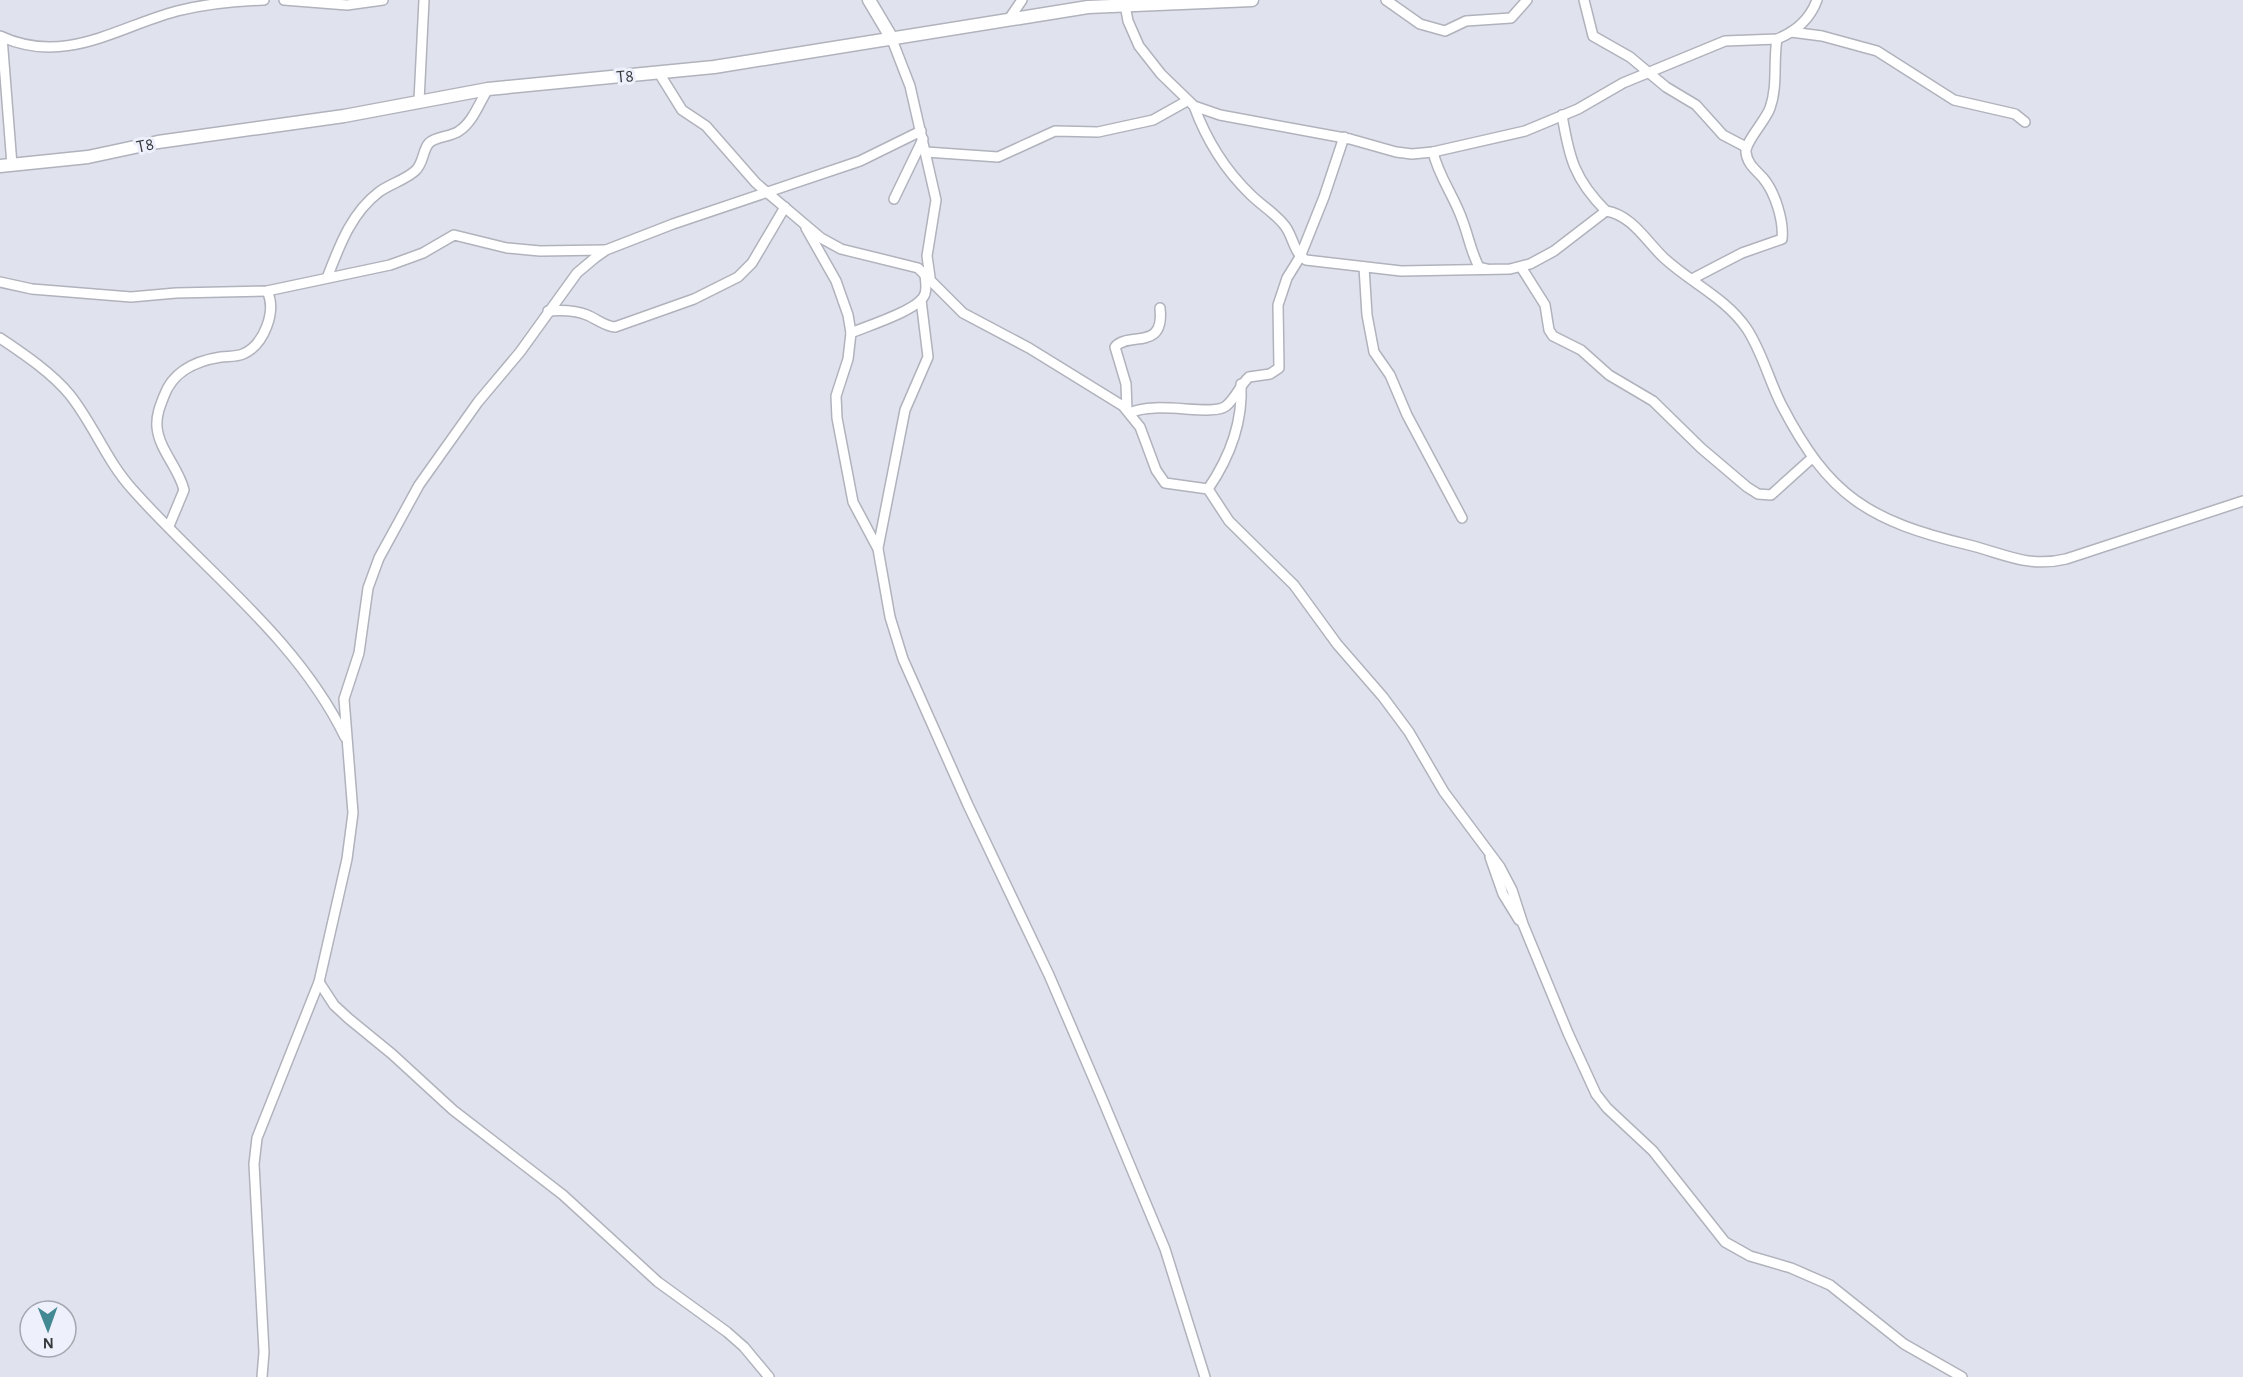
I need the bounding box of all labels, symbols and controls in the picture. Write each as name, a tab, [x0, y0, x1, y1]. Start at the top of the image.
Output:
street label: T8	[616, 67, 635, 87]
street label: T8	[135, 135, 156, 157]
north arrow	[18, 1299, 78, 1359]
text: N	[43, 1335, 54, 1351]

